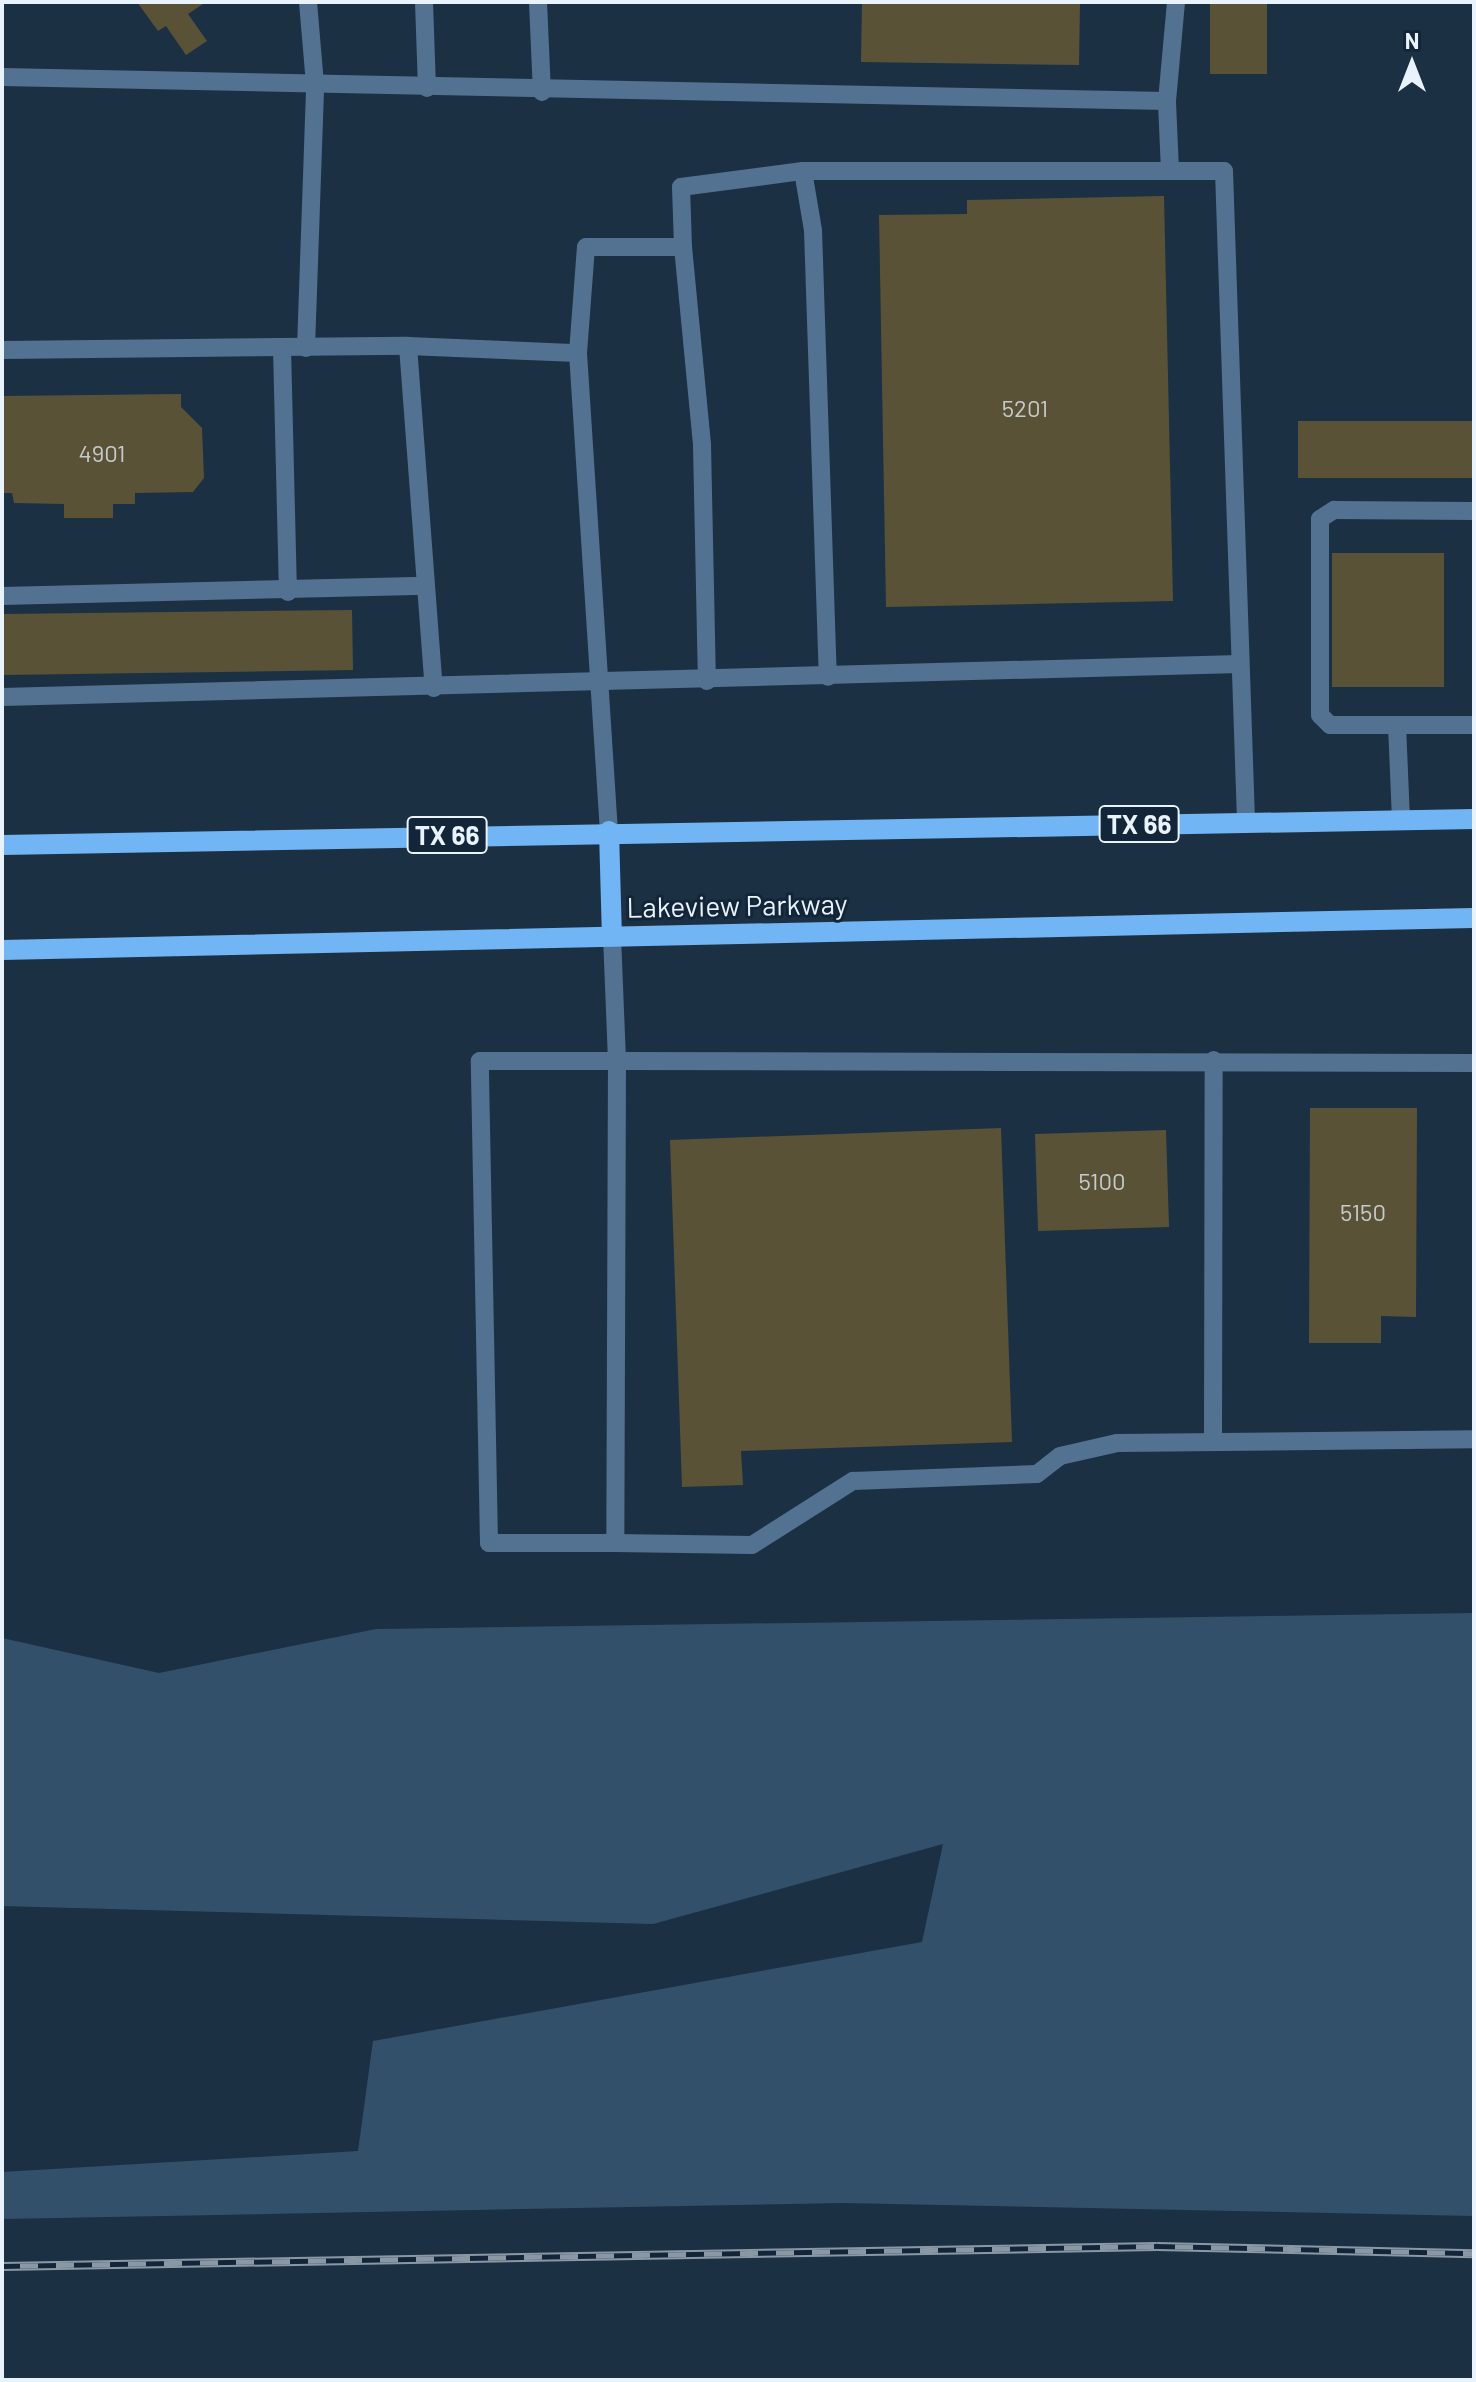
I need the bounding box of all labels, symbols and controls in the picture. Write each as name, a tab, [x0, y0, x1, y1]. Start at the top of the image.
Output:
north arrow	[1372, 24, 1452, 104]
text: N	[1405, 27, 1419, 53]
house number: 5201	[1002, 394, 1048, 422]
house number: 4901	[78, 439, 126, 467]
road number: TX 66	[1097, 802, 1181, 846]
road number: TX 66	[405, 813, 489, 857]
street label: Lakeview Parkway	[626, 886, 848, 924]
house number: 5100	[1078, 1167, 1126, 1195]
house number: 5150	[1340, 1198, 1386, 1226]

